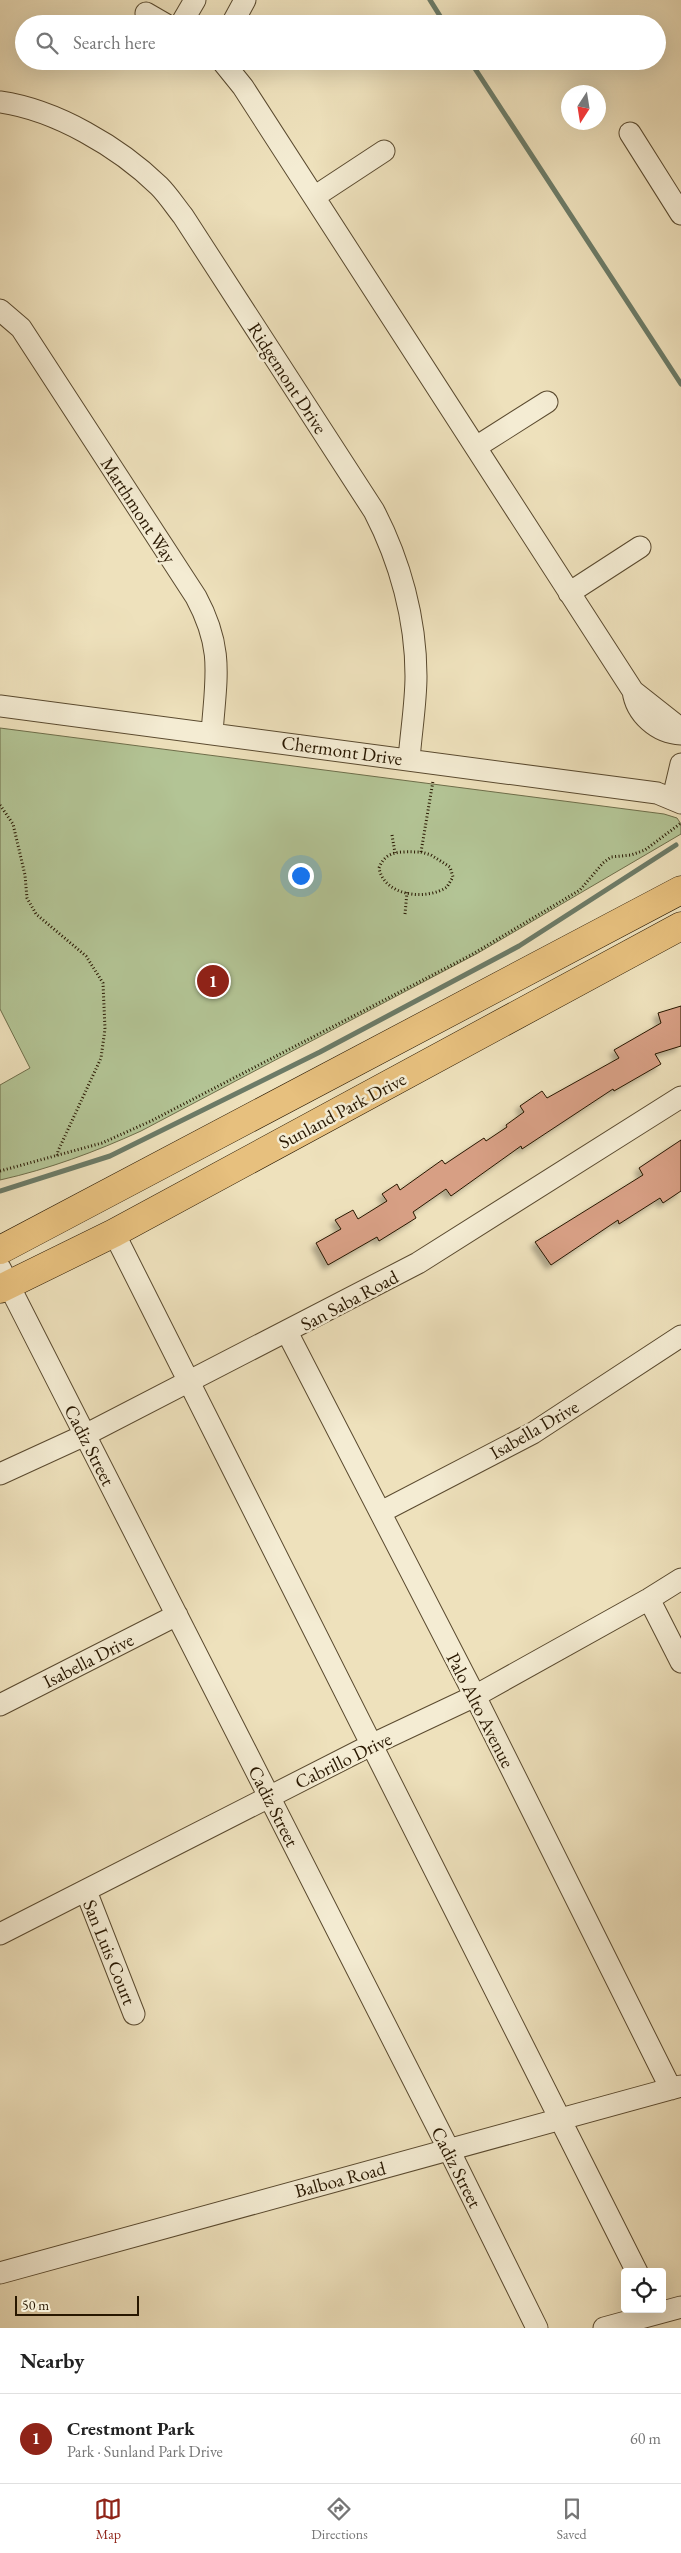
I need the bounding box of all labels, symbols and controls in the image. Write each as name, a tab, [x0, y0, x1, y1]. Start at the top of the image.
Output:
search box	[15, 15, 666, 70]
icon: search	[33, 29, 61, 57]
text: Search here	[73, 30, 155, 55]
north arrow	[561, 85, 606, 130]
street label: Ridgemont Drive	[242, 318, 333, 439]
street label: Marthmont Way	[95, 452, 183, 569]
street label: Chermont Drive	[280, 730, 404, 771]
your location	[288, 863, 314, 889]
pin: 1	[197, 962, 229, 1000]
street label: Sunland Park Drive	[274, 1066, 410, 1155]
street label: San Saba Road	[296, 1264, 403, 1337]
street label: Isabella Drive	[485, 1394, 583, 1465]
street label: Cadiz Street	[58, 1400, 121, 1490]
street label: Isabella Drive	[39, 1627, 138, 1694]
street label: Palo Alto Avenue	[441, 1648, 520, 1772]
street label: Cabrillo Drive	[291, 1726, 396, 1795]
street label: Cadiz Street	[242, 1761, 305, 1851]
street label: San Luis Court	[77, 1896, 142, 2008]
street label: Cadiz Street	[425, 2122, 488, 2212]
street label: Balboa Road	[292, 2155, 389, 2204]
map controls	[621, 2268, 666, 2313]
button: locate	[621, 2268, 666, 2313]
scale bar	[15, 2293, 139, 2316]
text: 50 m	[22, 2296, 49, 2314]
text: Nearby	[20, 2347, 84, 2374]
text: Crestmont Park	[67, 2416, 195, 2441]
text: 1	[32, 2428, 40, 2449]
text: 60 m	[630, 2428, 661, 2449]
text: Park · Sunland Park Drive	[67, 2441, 223, 2462]
tab: Map	[94, 2495, 122, 2543]
tab: Directions	[311, 2495, 368, 2543]
tab: Saved	[557, 2495, 587, 2543]

